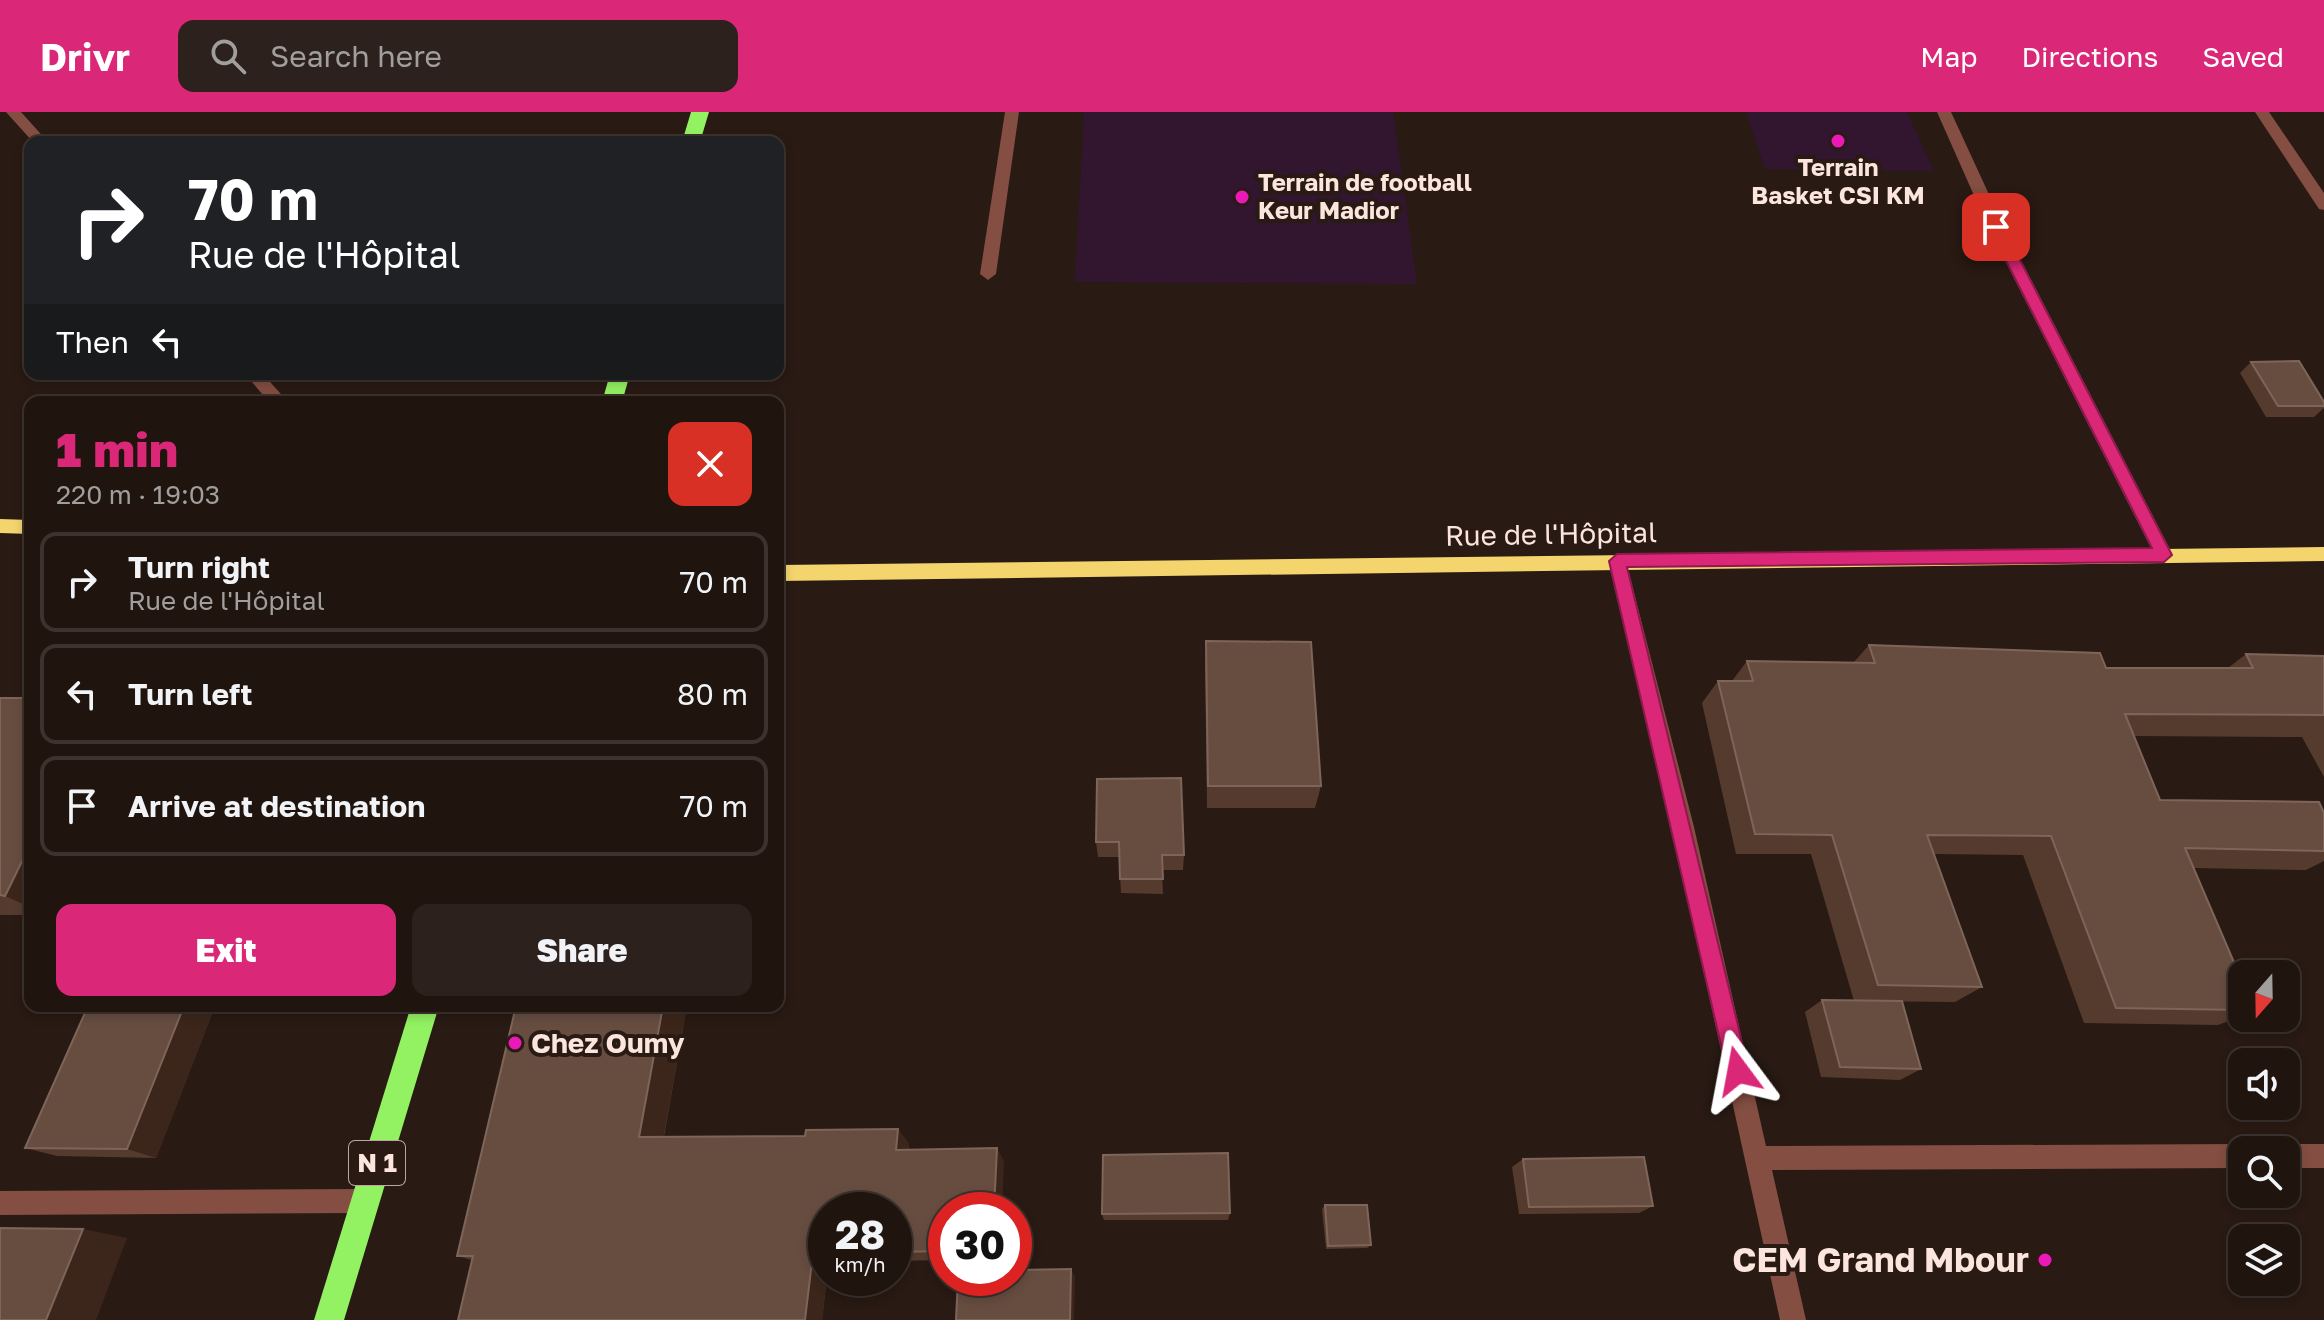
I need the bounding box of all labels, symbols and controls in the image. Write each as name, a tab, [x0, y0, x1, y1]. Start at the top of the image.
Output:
search box	[178, 20, 738, 92]
text: Drivr	[40, 34, 130, 79]
icon: search	[206, 34, 250, 78]
text: Search here	[270, 38, 442, 74]
text: Map	[1920, 40, 1977, 73]
text: Directions	[2021, 40, 2158, 73]
text: Saved	[2202, 40, 2284, 73]
marker: Terrain Basket CSI KM	[1829, 132, 1847, 150]
place label: Terrain Basket CSI KM	[1751, 152, 1925, 209]
text: 70 m	[188, 165, 318, 232]
place label: Terrain de football Keur Madior	[1258, 167, 1472, 224]
icon: right	[56, 168, 160, 272]
marker: Terrain de football Keur Madior	[1233, 188, 1251, 206]
pin	[1962, 193, 2030, 261]
icon: arrive	[1974, 205, 2018, 249]
text: Rue de l'Hôpital	[188, 233, 460, 276]
icon: left	[145, 320, 189, 364]
text: Then	[56, 324, 129, 360]
text: 1 min	[56, 420, 178, 478]
button: close	[668, 422, 752, 506]
text: 220 m · 19:03	[56, 479, 220, 510]
street label: Rue de l'Hôpital	[1445, 515, 1657, 552]
text: Turn right	[128, 549, 270, 585]
icon: right	[60, 560, 104, 604]
text: 70 m	[679, 564, 748, 600]
text: Rue de l'Hôpital	[128, 585, 325, 616]
icon: left	[60, 672, 104, 716]
text: Turn left	[128, 676, 253, 712]
text: 80 m	[677, 676, 748, 712]
icon: arrive	[60, 784, 104, 828]
text: Arrive at destination	[128, 788, 425, 824]
text: 70 m	[679, 788, 748, 824]
button: Exit	[56, 904, 396, 996]
button: Share	[412, 904, 752, 996]
north arrow	[2228, 960, 2300, 1032]
map controls	[2228, 960, 2300, 1296]
place label: Chez Oumy	[531, 1026, 685, 1059]
position arrow	[1696, 1029, 1780, 1113]
marker: Chez Oumy	[506, 1034, 524, 1052]
button: sound	[2228, 1048, 2300, 1120]
button: search	[2228, 1136, 2300, 1208]
road number: N 1	[349, 1141, 405, 1185]
speed limit sign: 30	[928, 1192, 1032, 1296]
text: 28	[835, 1210, 885, 1258]
button: layers	[2228, 1224, 2300, 1296]
place label: CEM Grand Mbour	[1732, 1239, 2029, 1279]
marker: CEM Grand Mbour	[2036, 1251, 2054, 1269]
text: km/h	[835, 1252, 885, 1276]

